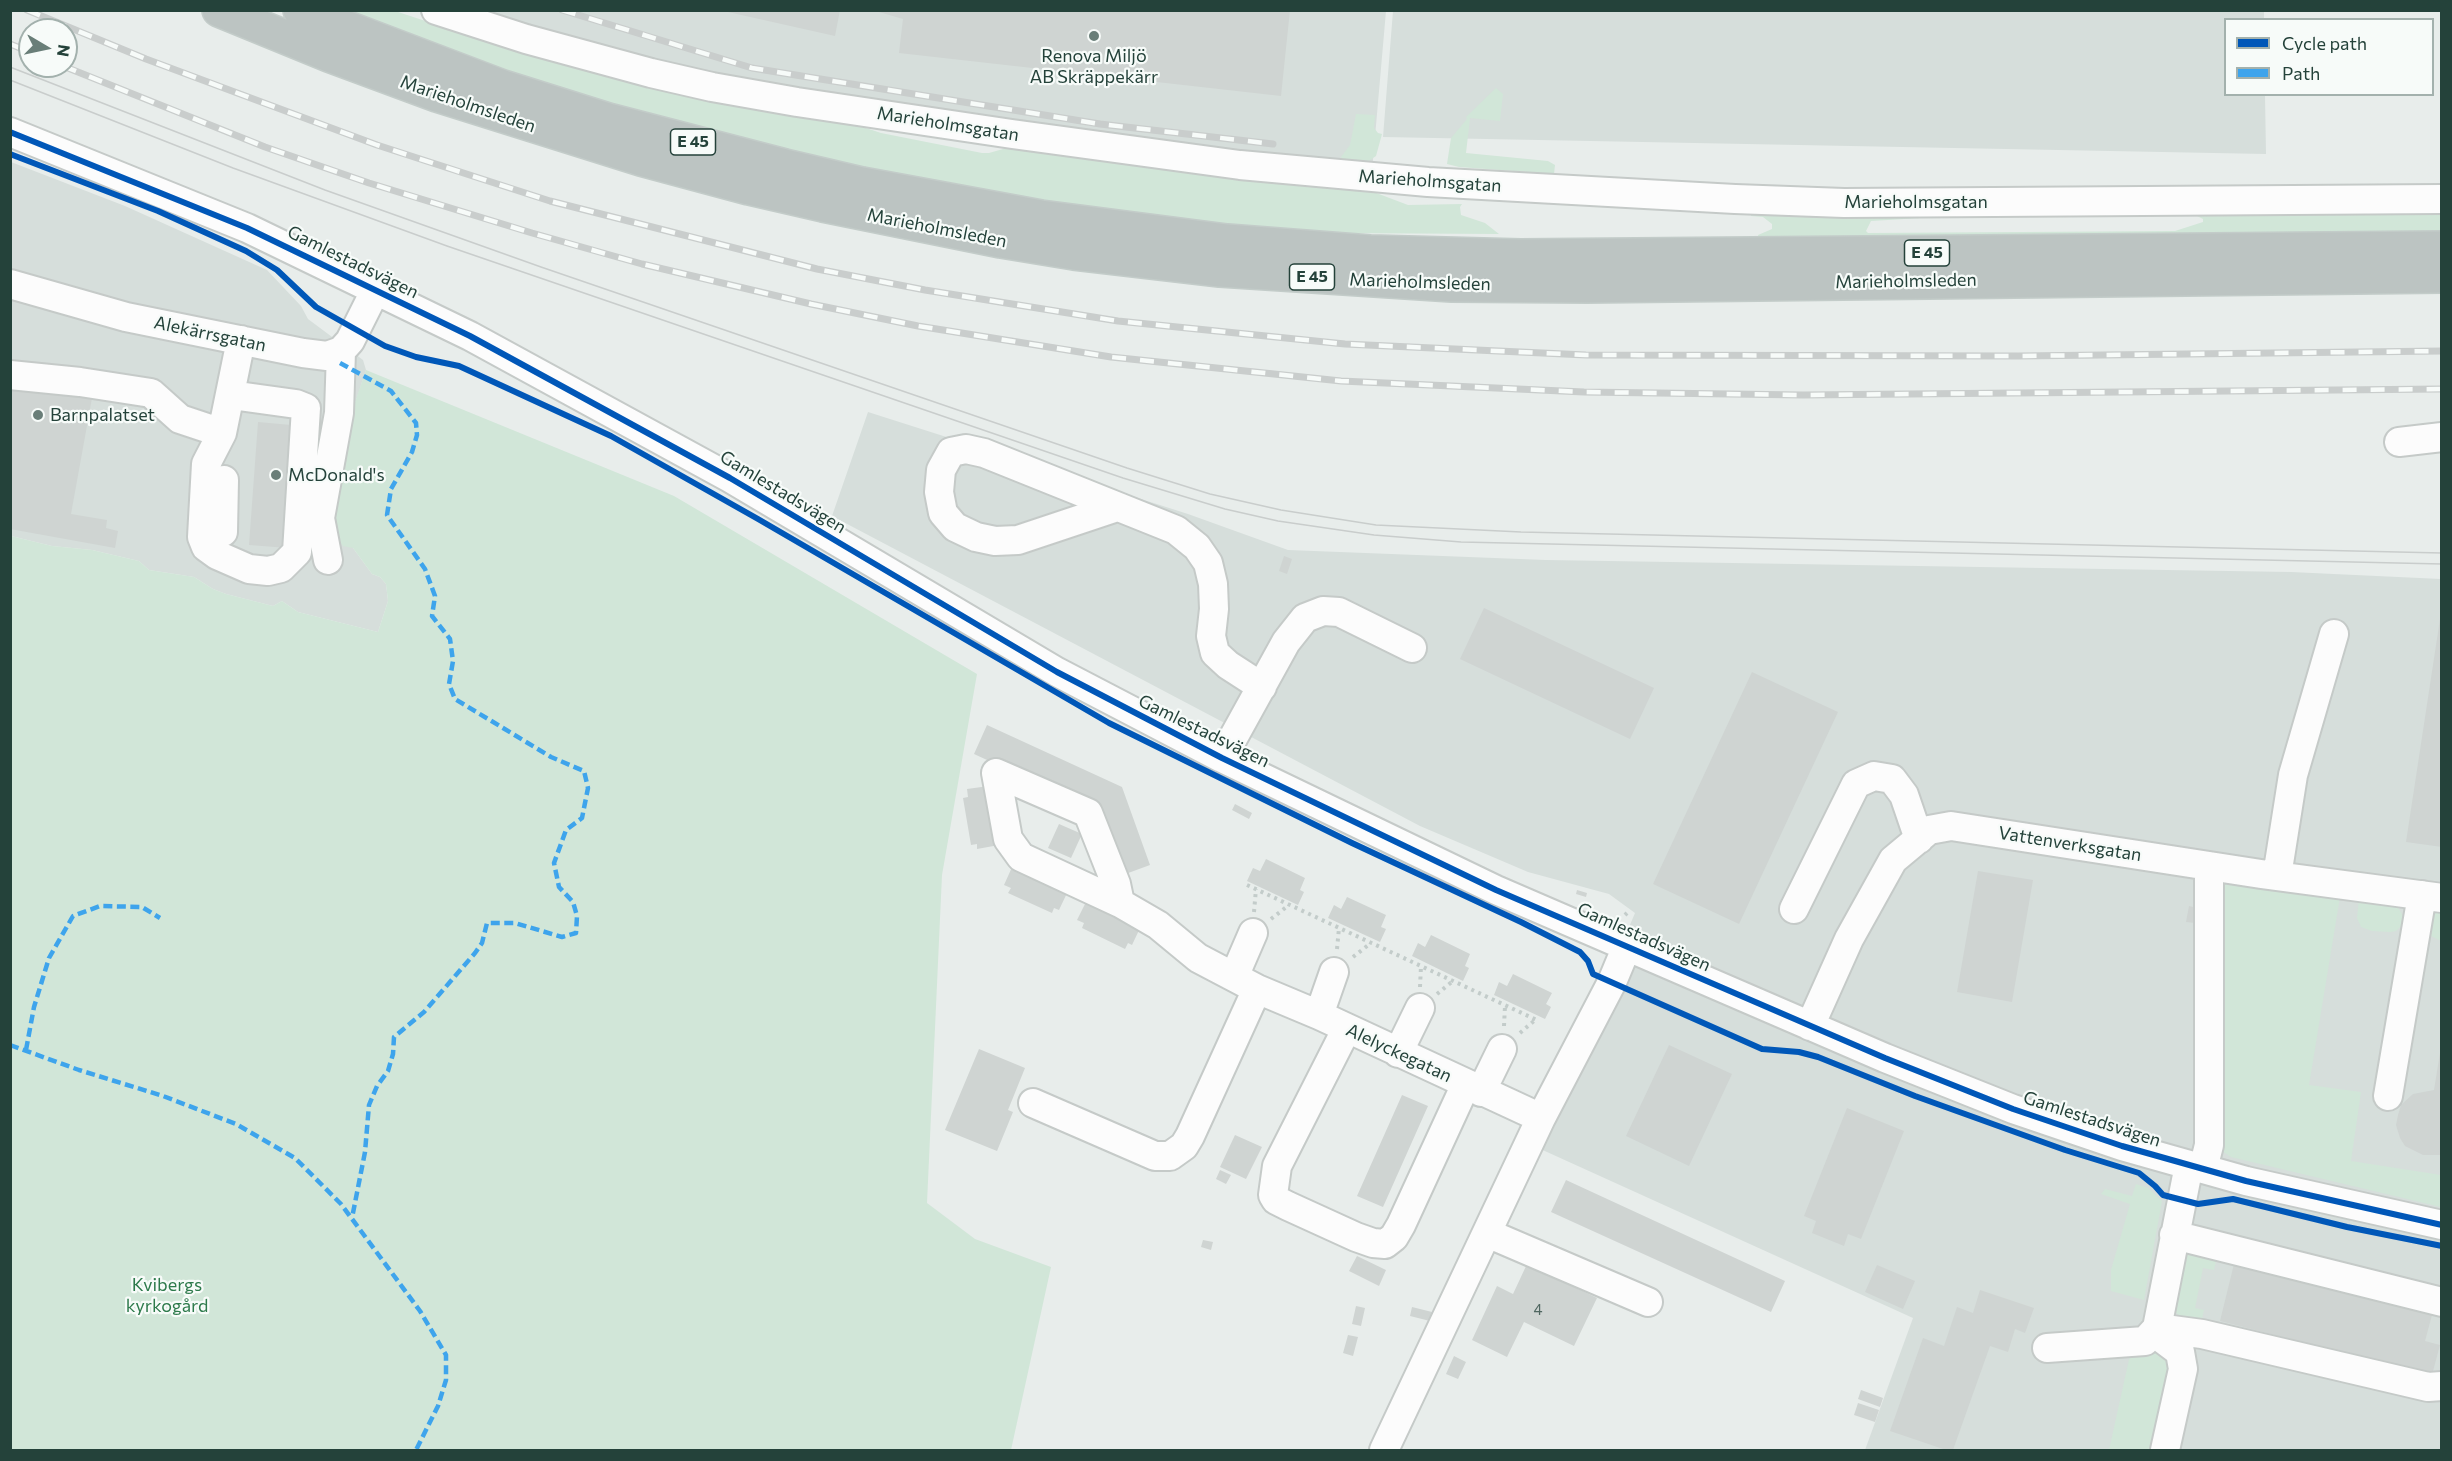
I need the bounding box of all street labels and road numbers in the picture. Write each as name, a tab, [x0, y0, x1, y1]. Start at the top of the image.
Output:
street label: Marieholmsleden	[398, 71, 538, 137]
street label: Marieholmsgatan	[875, 102, 1021, 146]
road number: E 45	[670, 129, 716, 155]
street label: Marieholmsgatan	[1358, 165, 1502, 197]
street label: Marieholmsgatan	[1844, 191, 1988, 213]
street label: Marieholmsleden	[865, 204, 1009, 252]
street label: Gamlestadsvägen	[284, 221, 422, 303]
road number: E 45	[1904, 240, 1950, 266]
road number: E 45	[1290, 264, 1334, 290]
street label: Marieholmsleden	[1349, 269, 1491, 295]
street label: Marieholmsleden	[1835, 269, 1977, 293]
street label: Alekärrsgatan	[152, 312, 268, 356]
street label: Gamlestadsvägen	[716, 446, 850, 538]
street label: Gamlestadsvägen	[1135, 690, 1273, 772]
street label: Vattenverksgatan	[1997, 822, 2143, 866]
street label: Gamlestadsvägen	[1574, 898, 1714, 976]
street label: Alelyckegatan	[1343, 1019, 1455, 1087]
street label: Gamlestadsvägen	[2020, 1087, 2164, 1151]

